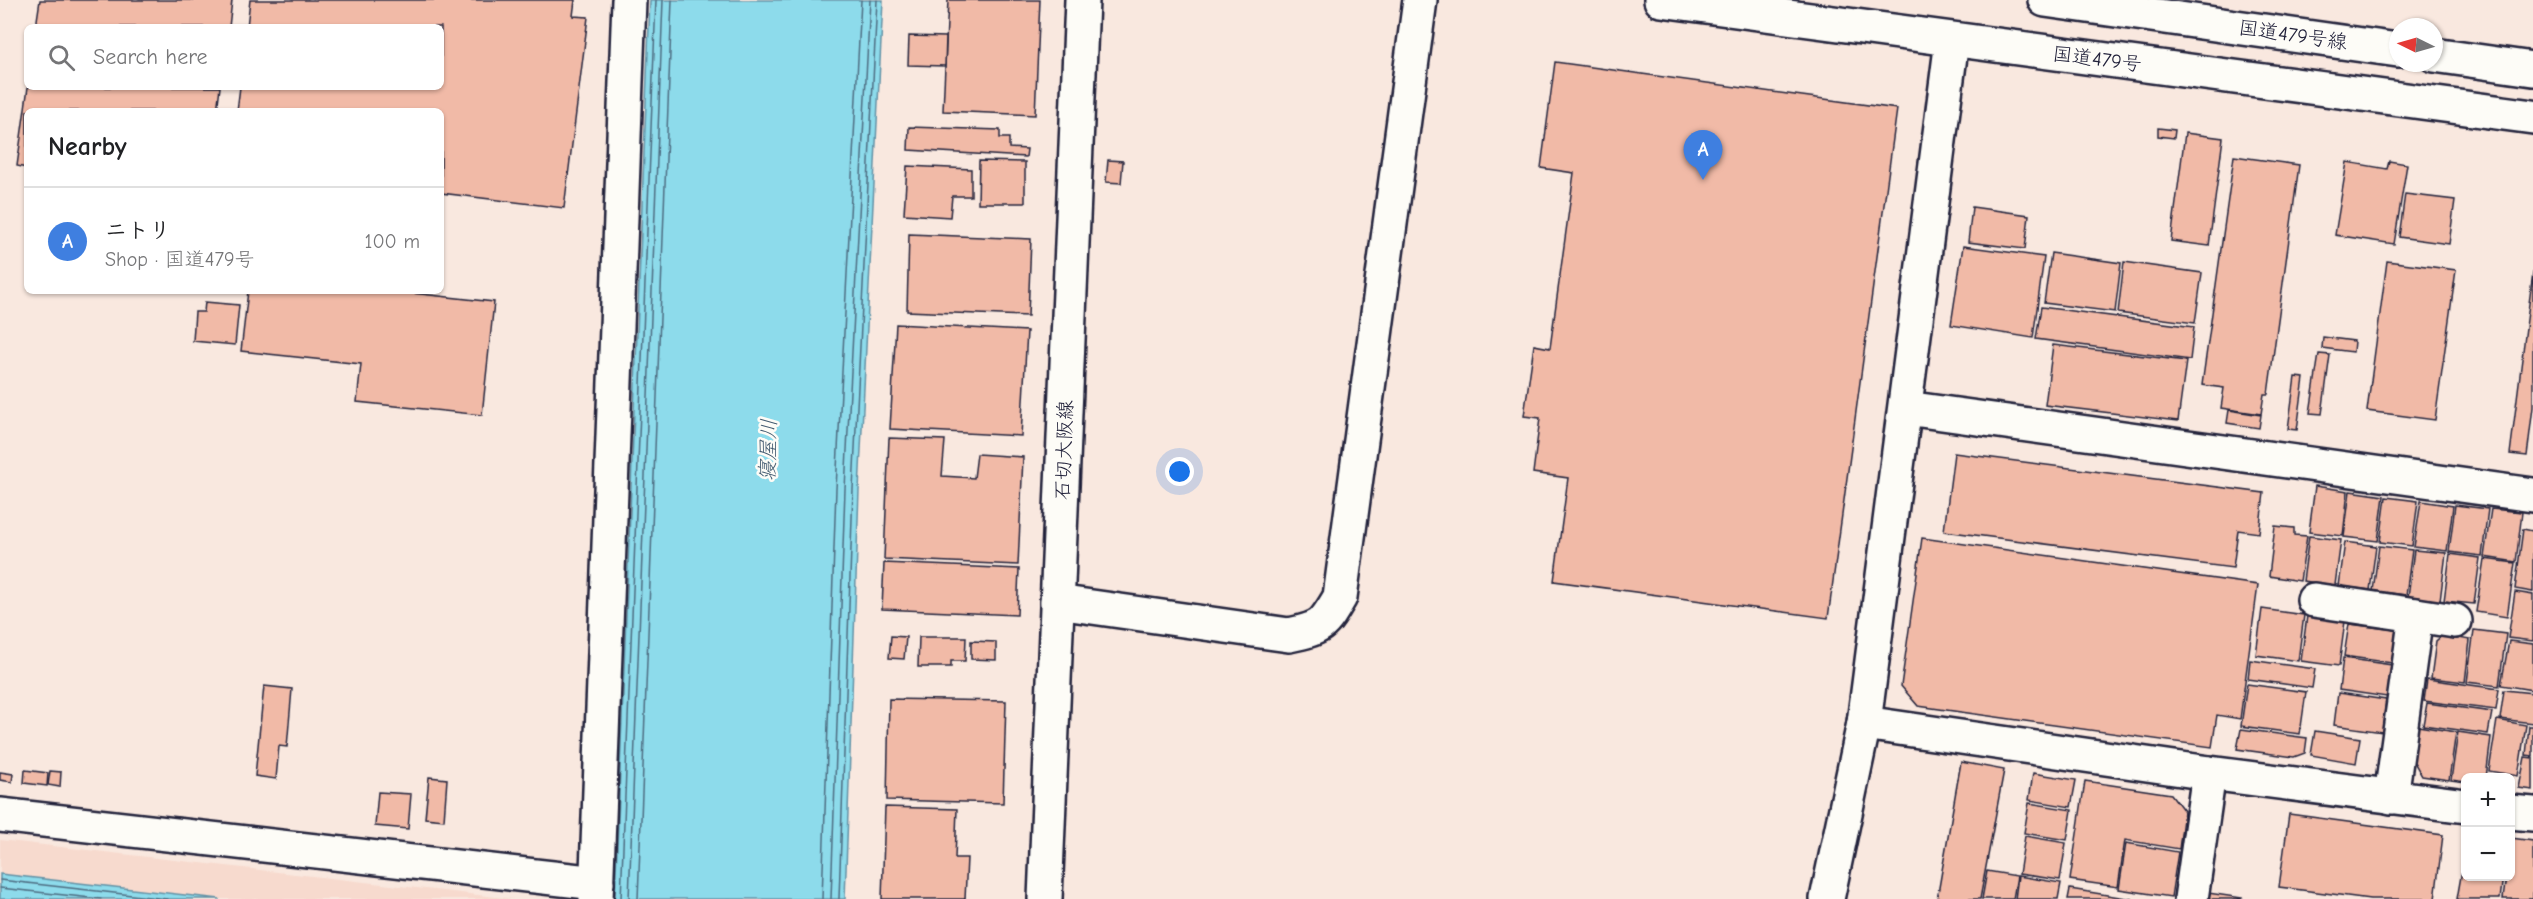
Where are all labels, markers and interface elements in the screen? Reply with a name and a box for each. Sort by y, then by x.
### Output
street label: 国道479号線 [2237,16,2349,54]
north arrow [2389,18,2443,72]
search box [24,24,444,90]
icon: search [45,41,78,74]
street label: 国道479号 [2051,42,2143,76]
text: Search here [93,44,208,70]
pin: A [1684,130,1722,180]
text: Nearby [48,132,127,162]
text: ニトリ [105,217,171,243]
text: A [62,230,73,253]
text: 100 m [365,230,420,253]
text: Shop · 国道479号 [105,248,255,271]
street label: 石切大阪線 [1051,400,1077,500]
water label: 寝屋川 [755,418,781,482]
your location [1165,457,1194,486]
map controls [2461,773,2515,881]
button: + [2461,773,2515,827]
button: − [2461,827,2515,881]

